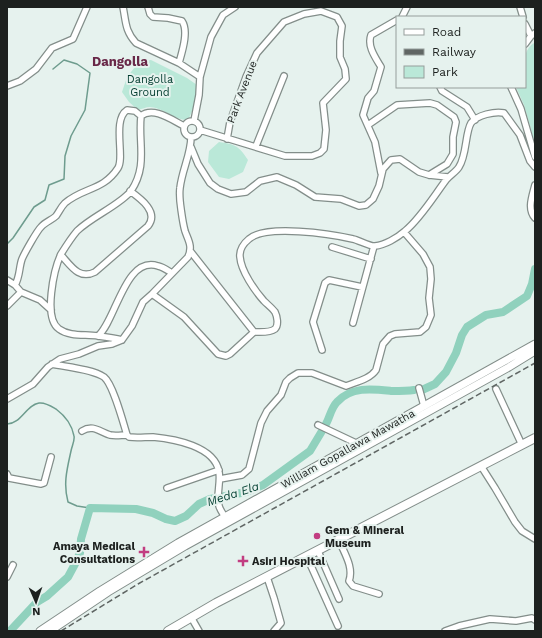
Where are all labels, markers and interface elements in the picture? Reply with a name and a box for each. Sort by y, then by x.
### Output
legend [396,16,526,88]
text: Road [432,25,461,39]
text: Railway [432,45,477,59]
district label: Dangolla [92,54,148,69]
street label: Park Avenue [224,59,260,125]
text: Park [432,65,458,79]
park label: Dangolla Ground [127,73,173,99]
street label: William Gopallawa Mawatha [279,407,417,491]
water label: Meda Ela [205,479,261,509]
place label: Gem & Mineral Museum [325,524,405,550]
marker: Gem & Mineral Museum [312,531,322,541]
place label: Amaya Medical Consultations [53,540,135,566]
marker: Amaya Medical Consultations [138,546,150,558]
marker: Asiri Hospital [237,555,249,567]
place label: Asiri Hospital [252,555,326,568]
north arrow [16,582,56,622]
text: N [32,605,41,618]

